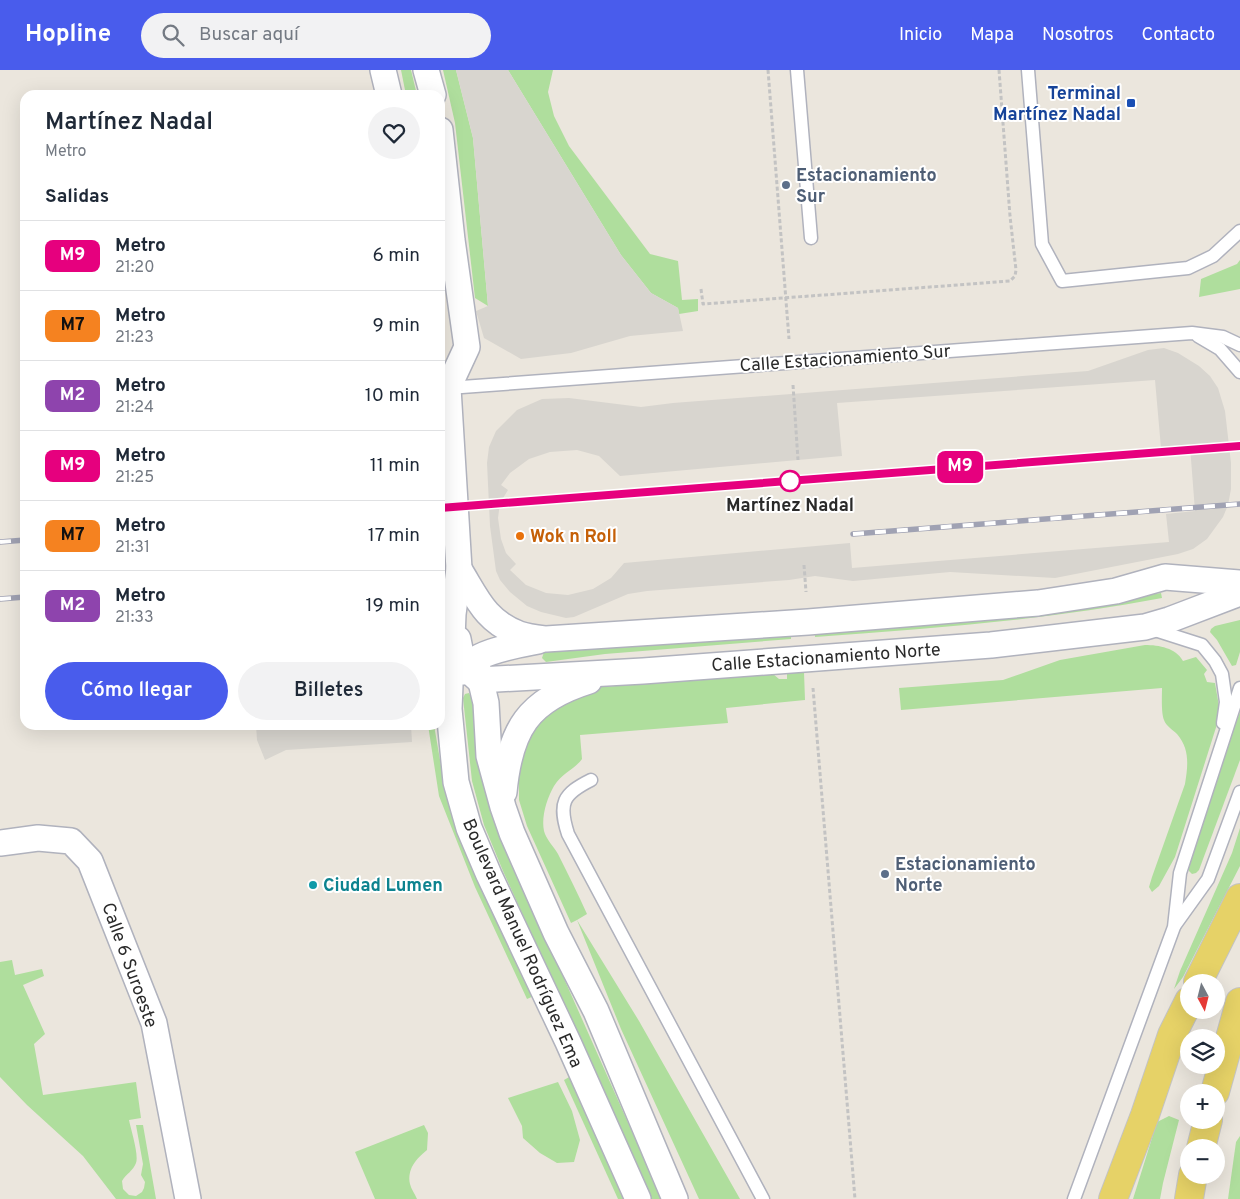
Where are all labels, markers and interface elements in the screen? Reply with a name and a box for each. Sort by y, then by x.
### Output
search box [141,13,491,58]
text: Hopline [25,20,111,50]
icon: search [159,21,187,49]
text: Buscar aquí [199,23,299,47]
text: Inicio [899,24,942,47]
text: Mapa [970,24,1014,47]
text: Nosotros [1042,24,1114,47]
text: Contacto [1142,24,1215,47]
place label: Terminal Martínez Nadal [993,83,1121,127]
marker: Terminal Martínez Nadal [1125,97,1137,109]
button: heart [368,107,420,159]
text: Martínez Nadal [45,108,213,138]
text: Metro [45,142,87,162]
place label: Estacionamiento Sur [796,165,937,209]
marker: Estacionamiento Sur [780,179,792,191]
text: Salidas [45,185,109,209]
text: Metro [115,234,166,258]
text: M9 [60,244,85,267]
text: 6 min [373,244,420,268]
text: 21:20 [115,258,154,278]
text: Metro [115,304,166,328]
text: M7 [60,314,85,337]
text: 9 min [373,314,420,338]
text: 21:23 [115,328,154,348]
street label: Calle Estacionamiento Sur [739,341,951,378]
text: Metro [115,374,166,398]
text: M2 [60,384,85,407]
text: 10 min [365,384,420,408]
text: 21:24 [115,398,154,418]
text: Metro [115,444,166,468]
line badge: M9 [938,451,982,483]
text: M9 [60,454,85,477]
text: 11 min [370,454,420,478]
text: M9 [947,455,973,478]
text: 21:25 [115,468,154,488]
marker: Martínez Nadal [779,470,801,492]
place label: Martínez Nadal [726,495,854,518]
text: Metro [115,514,166,538]
text: M7 [60,524,85,547]
text: 17 min [368,524,420,548]
place label: Wok n Roll [530,526,617,549]
marker: Wok n Roll [514,530,526,542]
text: 21:31 [115,538,150,558]
text: Metro [115,584,166,608]
text: M2 [60,594,85,617]
text: 19 min [365,594,420,618]
text: 21:33 [115,608,154,628]
street label: Calle Estacionamiento Norte [711,639,942,678]
button: Cómo llegar [45,662,228,720]
button: Billetes [238,662,420,720]
street label: Boulevard Manuel Rodríguez Ema [456,816,587,1072]
place label: Estacionamiento Norte [895,854,1036,898]
marker: Estacionamiento Norte [879,868,891,880]
place label: Ciudad Lumen [323,875,443,898]
marker: Ciudad Lumen [307,879,319,891]
street label: Calle 6 Suroeste [95,900,162,1031]
north arrow [1180,974,1225,1019]
map controls [1180,974,1225,1184]
button: layers [1180,1029,1225,1074]
button: + [1180,1084,1225,1129]
button: − [1180,1139,1225,1184]

